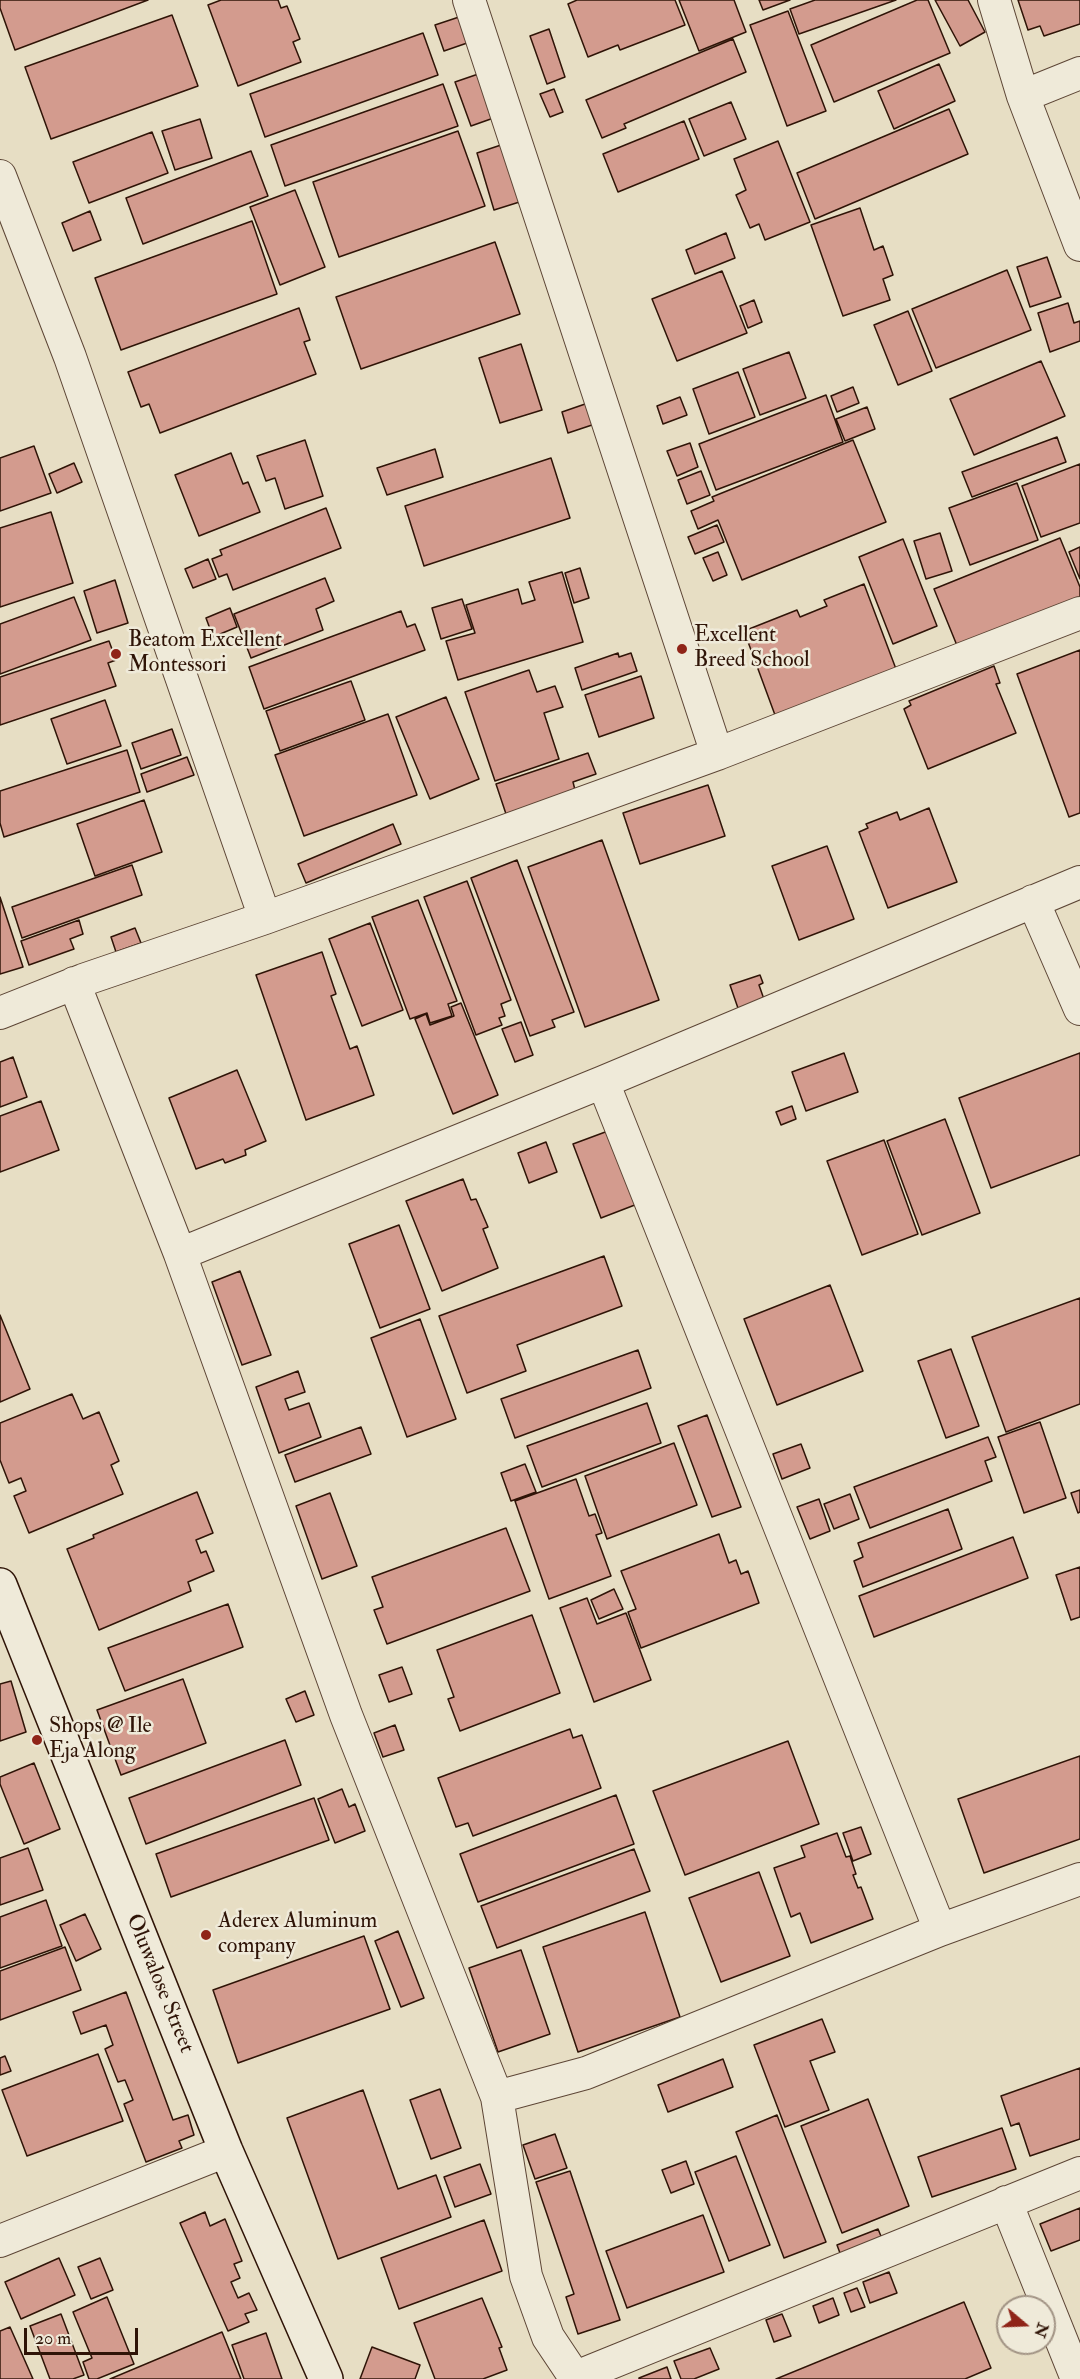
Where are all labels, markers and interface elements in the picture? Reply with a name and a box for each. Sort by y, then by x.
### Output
place label: Excellent Breed School [694,623,810,674]
place label: Beatom Excellent Montessori [128,628,282,680]
marker: Excellent Breed School [675,642,689,656]
marker: Beatom Excellent Montessori [109,647,123,661]
place label: Shops @ Ile Eja Along [49,1714,152,1766]
marker: Shops @ Ile Eja Along [30,1733,44,1747]
place label: Aderex Aluminum company [218,1909,377,1960]
street label: Oluwalose Street [119,1911,199,2057]
marker: Aderex Aluminum company [199,1928,213,1942]
north arrow [996,2295,1056,2355]
scale bar [27,2316,141,2354]
text: N [1029,2320,1053,2340]
text: 20 m [35,2327,71,2350]

